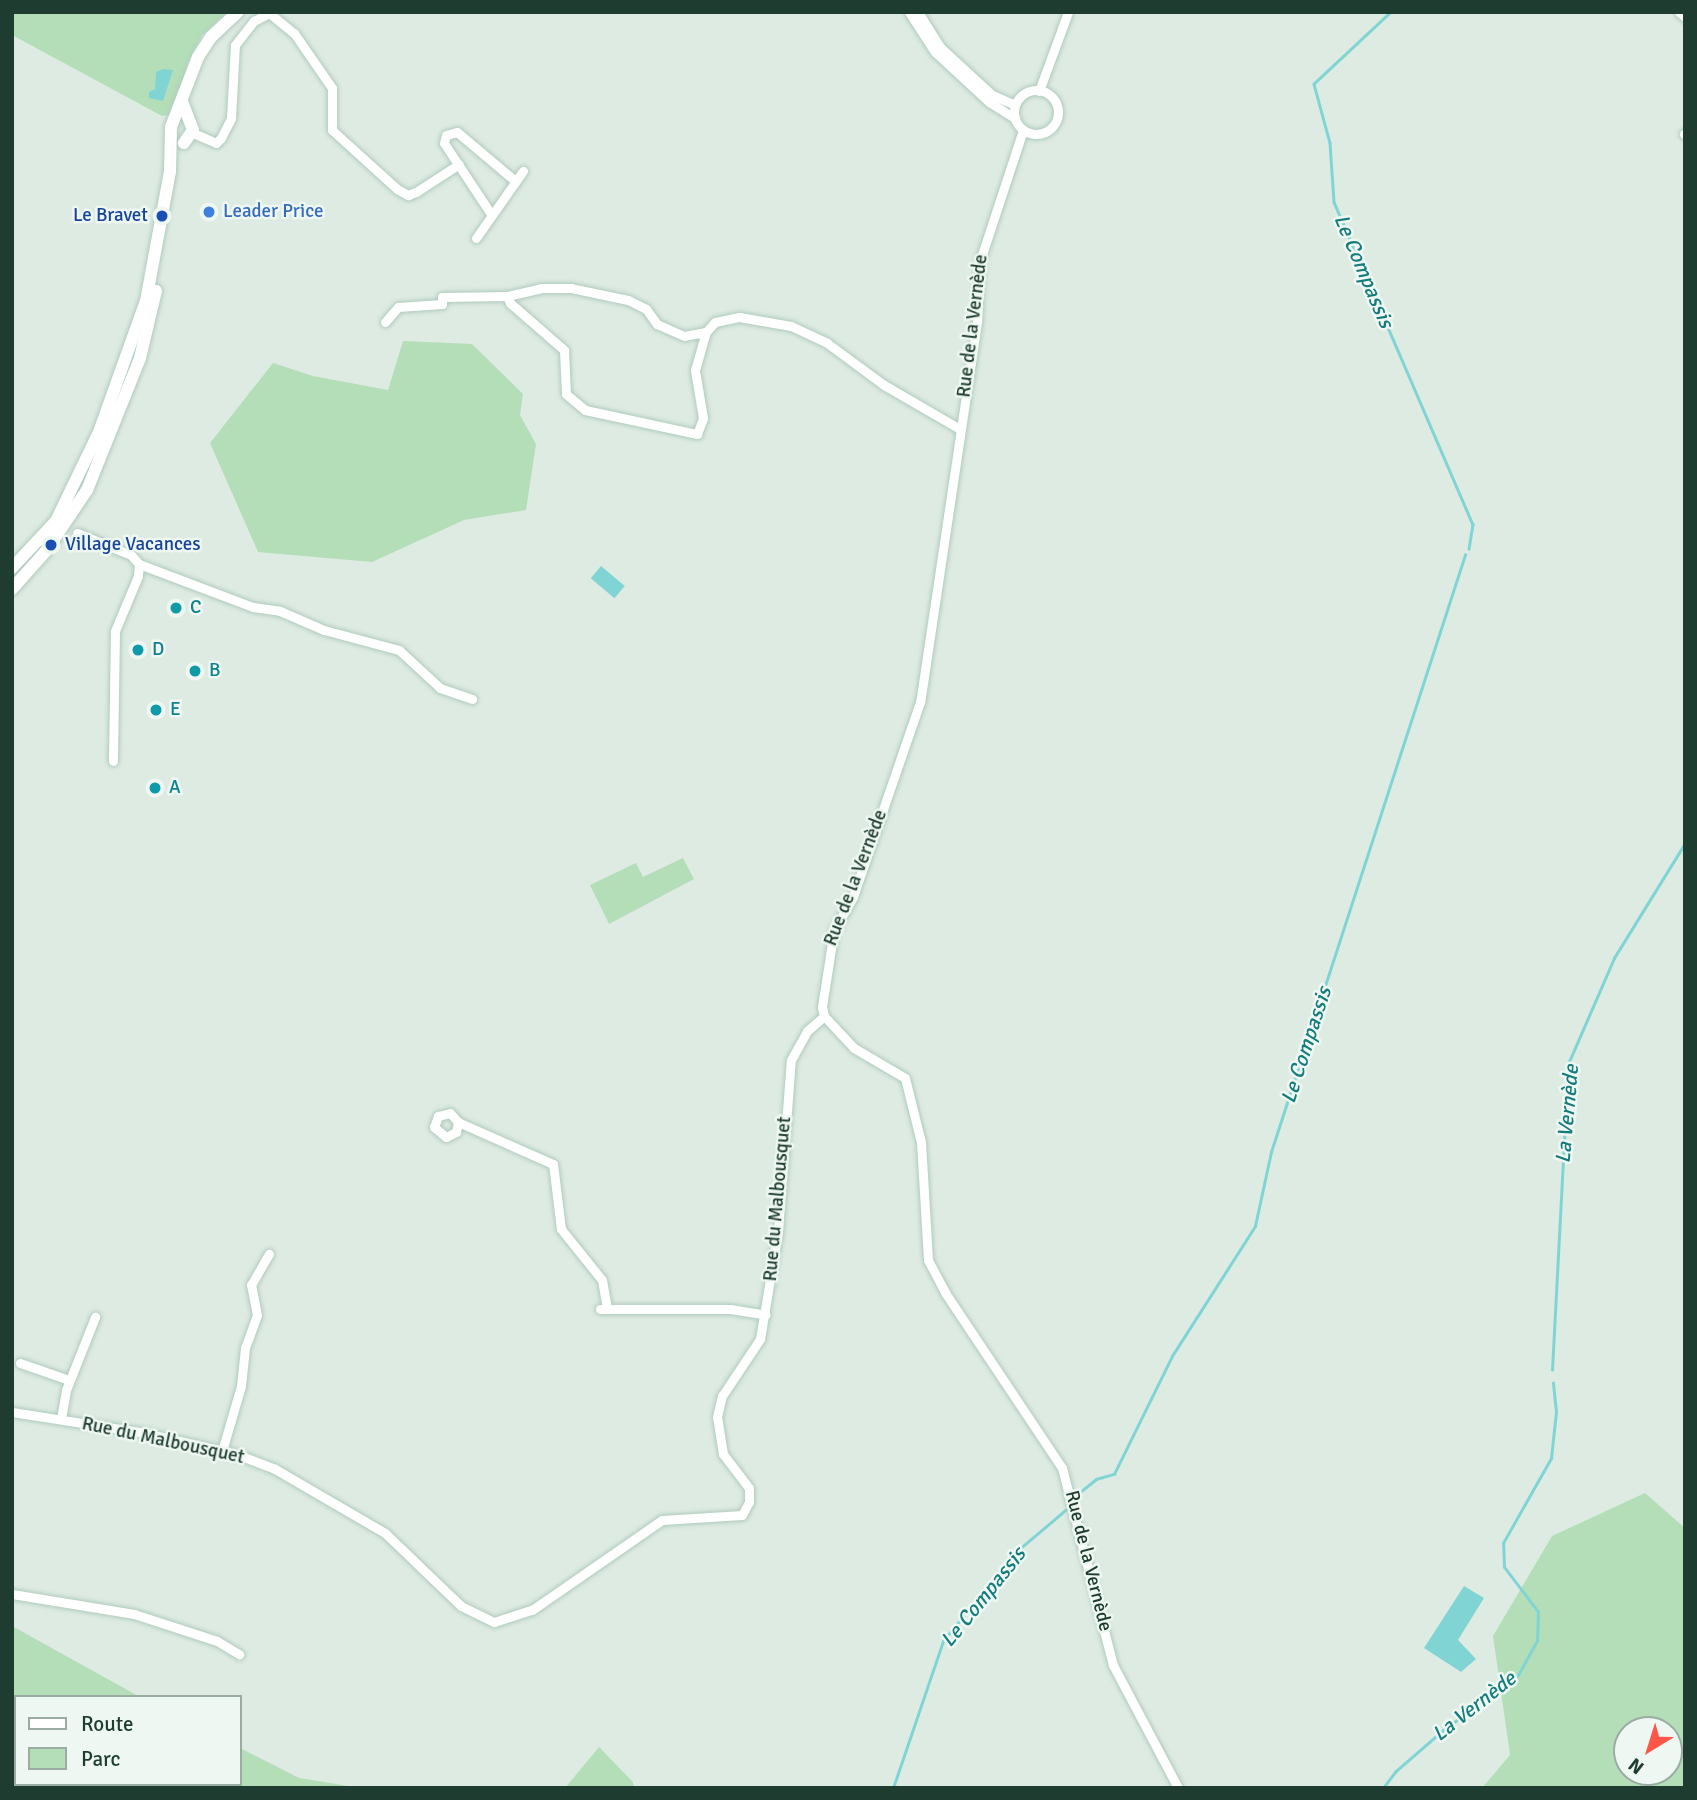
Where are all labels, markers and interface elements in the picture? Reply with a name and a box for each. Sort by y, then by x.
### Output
place label: Leader Price [223,201,324,223]
marker: Leader Price [201,204,217,220]
place label: Le Bravet [73,205,148,227]
marker: Le Bravet [154,208,170,224]
water label: Le Compassis [1329,210,1399,332]
street label: Rue de la Vernède [953,253,993,399]
place label: Village Vacances [65,534,201,556]
marker: Village Vacances [43,537,59,553]
place label: C [190,597,201,619]
marker: C [168,600,184,616]
place label: D [152,639,164,661]
marker: D [130,642,146,658]
place label: B [209,660,220,682]
marker: B [187,663,203,679]
place label: E [170,699,181,721]
marker: E [148,702,164,718]
place label: A [169,777,181,799]
marker: A [147,780,163,796]
street label: Rue de la Vernède [820,807,892,949]
water label: Le Compassis [1275,984,1337,1106]
water label: La Vernède [1550,1064,1584,1164]
street label: Rue du Malbousquet [759,1116,797,1282]
street label: Rue du Malbousquet [80,1413,246,1469]
street label: Rue de la Vernède [1060,1488,1116,1634]
water label: Le Compassis [935,1542,1031,1652]
water label: La Vernède [1427,1666,1521,1746]
legend [14,1695,242,1786]
text: Route [81,1711,133,1737]
north arrow [1613,1716,1683,1786]
text: Parc [81,1746,120,1772]
text: N [1624,1752,1649,1779]

